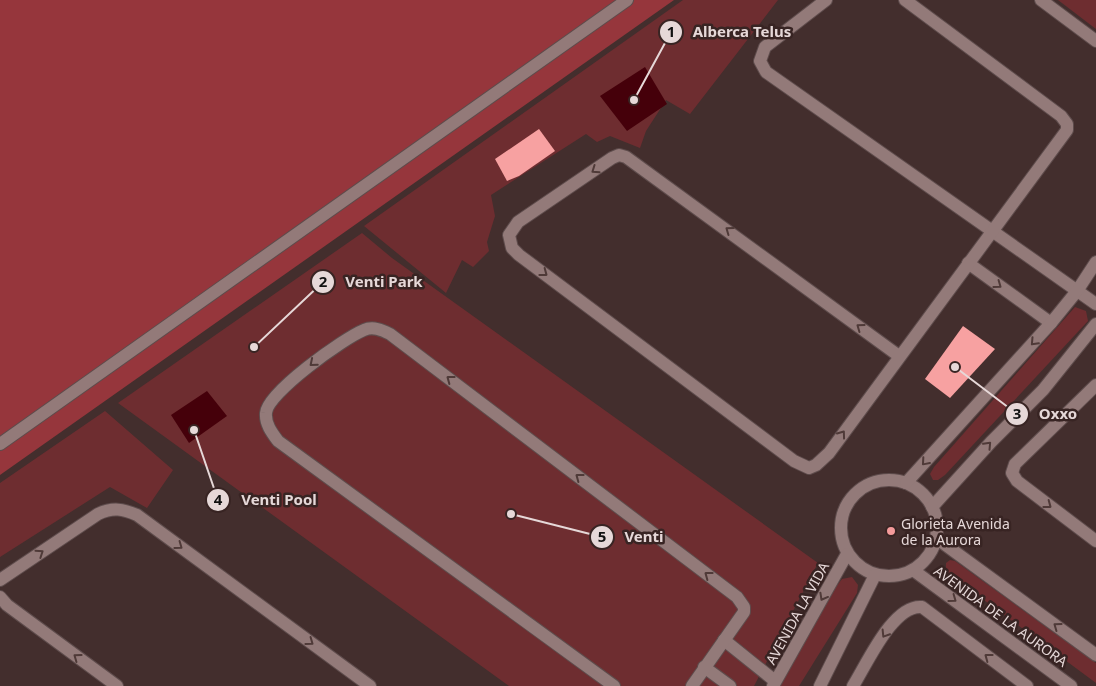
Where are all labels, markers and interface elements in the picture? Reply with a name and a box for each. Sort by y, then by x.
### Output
callout: Alberca Telus [658,17,802,47]
text: 1 [667,21,675,41]
text: Alberca Telus [693,21,791,41]
one-way arrow [591,164,600,173]
one-way arrow [725,227,735,236]
callout: Venti Park [311,267,433,297]
one-way arrow [538,268,547,276]
text: 2 [319,271,328,291]
text: Venti Park [345,271,423,291]
one-way arrow [992,279,1002,288]
one-way arrow [857,324,866,332]
one-way arrow [1031,336,1040,345]
one-way arrow [310,357,319,366]
one-way arrow [447,376,456,384]
callout: Oxxo [1004,399,1087,429]
text: 3 [1013,403,1021,423]
text: Oxxo [1039,403,1077,423]
one-way arrow [837,431,845,440]
one-way arrow [982,441,991,450]
one-way arrow [921,456,930,465]
one-way arrow [575,474,585,483]
callout: Venti Pool [206,485,327,515]
text: 4 [214,489,223,509]
text: Venti Pool [241,489,317,509]
one-way arrow [1042,499,1051,507]
place label: Glorieta Avenida de la Aurora [901,514,1010,549]
callout: Venti [589,522,674,552]
marker: Glorieta Avenida de la Aurora [885,525,897,537]
text: 5 [598,526,606,546]
text: Venti [624,526,664,546]
one-way arrow [173,540,183,549]
one-way arrow [35,550,44,559]
street label: AVENIDA LA VIDA [761,558,833,668]
street label: AVENIDA DE LA AURORA [930,561,1072,671]
one-way arrow [704,572,714,581]
one-way arrow [819,591,829,600]
one-way arrow [947,593,957,602]
one-way arrow [1053,623,1063,632]
one-way arrow [882,628,892,637]
one-way arrow [304,636,314,645]
one-way arrow [73,654,83,663]
one-way arrow [985,654,994,662]

